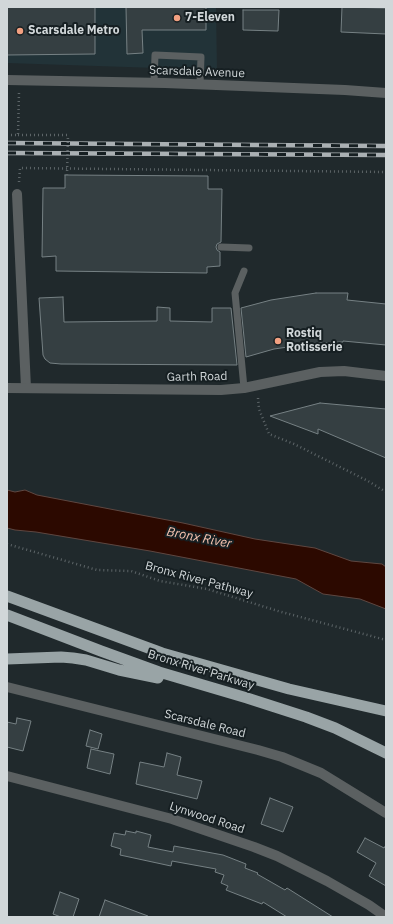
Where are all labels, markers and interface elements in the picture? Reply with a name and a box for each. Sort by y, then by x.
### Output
place label: 7-Eleven [185,11,235,25]
marker: 7-Eleven [172,13,182,23]
place label: Scarsdale Metro [28,24,119,38]
marker: Scarsdale Metro [15,26,25,36]
street label: Scarsdale Avenue [149,63,245,81]
place label: Rostiq Rotisserie [286,327,342,355]
marker: Rostiq Rotisserie [273,336,283,346]
street label: Garth Road [167,369,227,385]
water label: Bronx River [165,524,233,552]
street label: Bronx River Pathway [144,559,254,601]
street label: Bronx River Parkway [146,647,256,693]
street label: Scarsdale Road [163,707,247,741]
street label: Lynwood Road [168,799,246,837]

